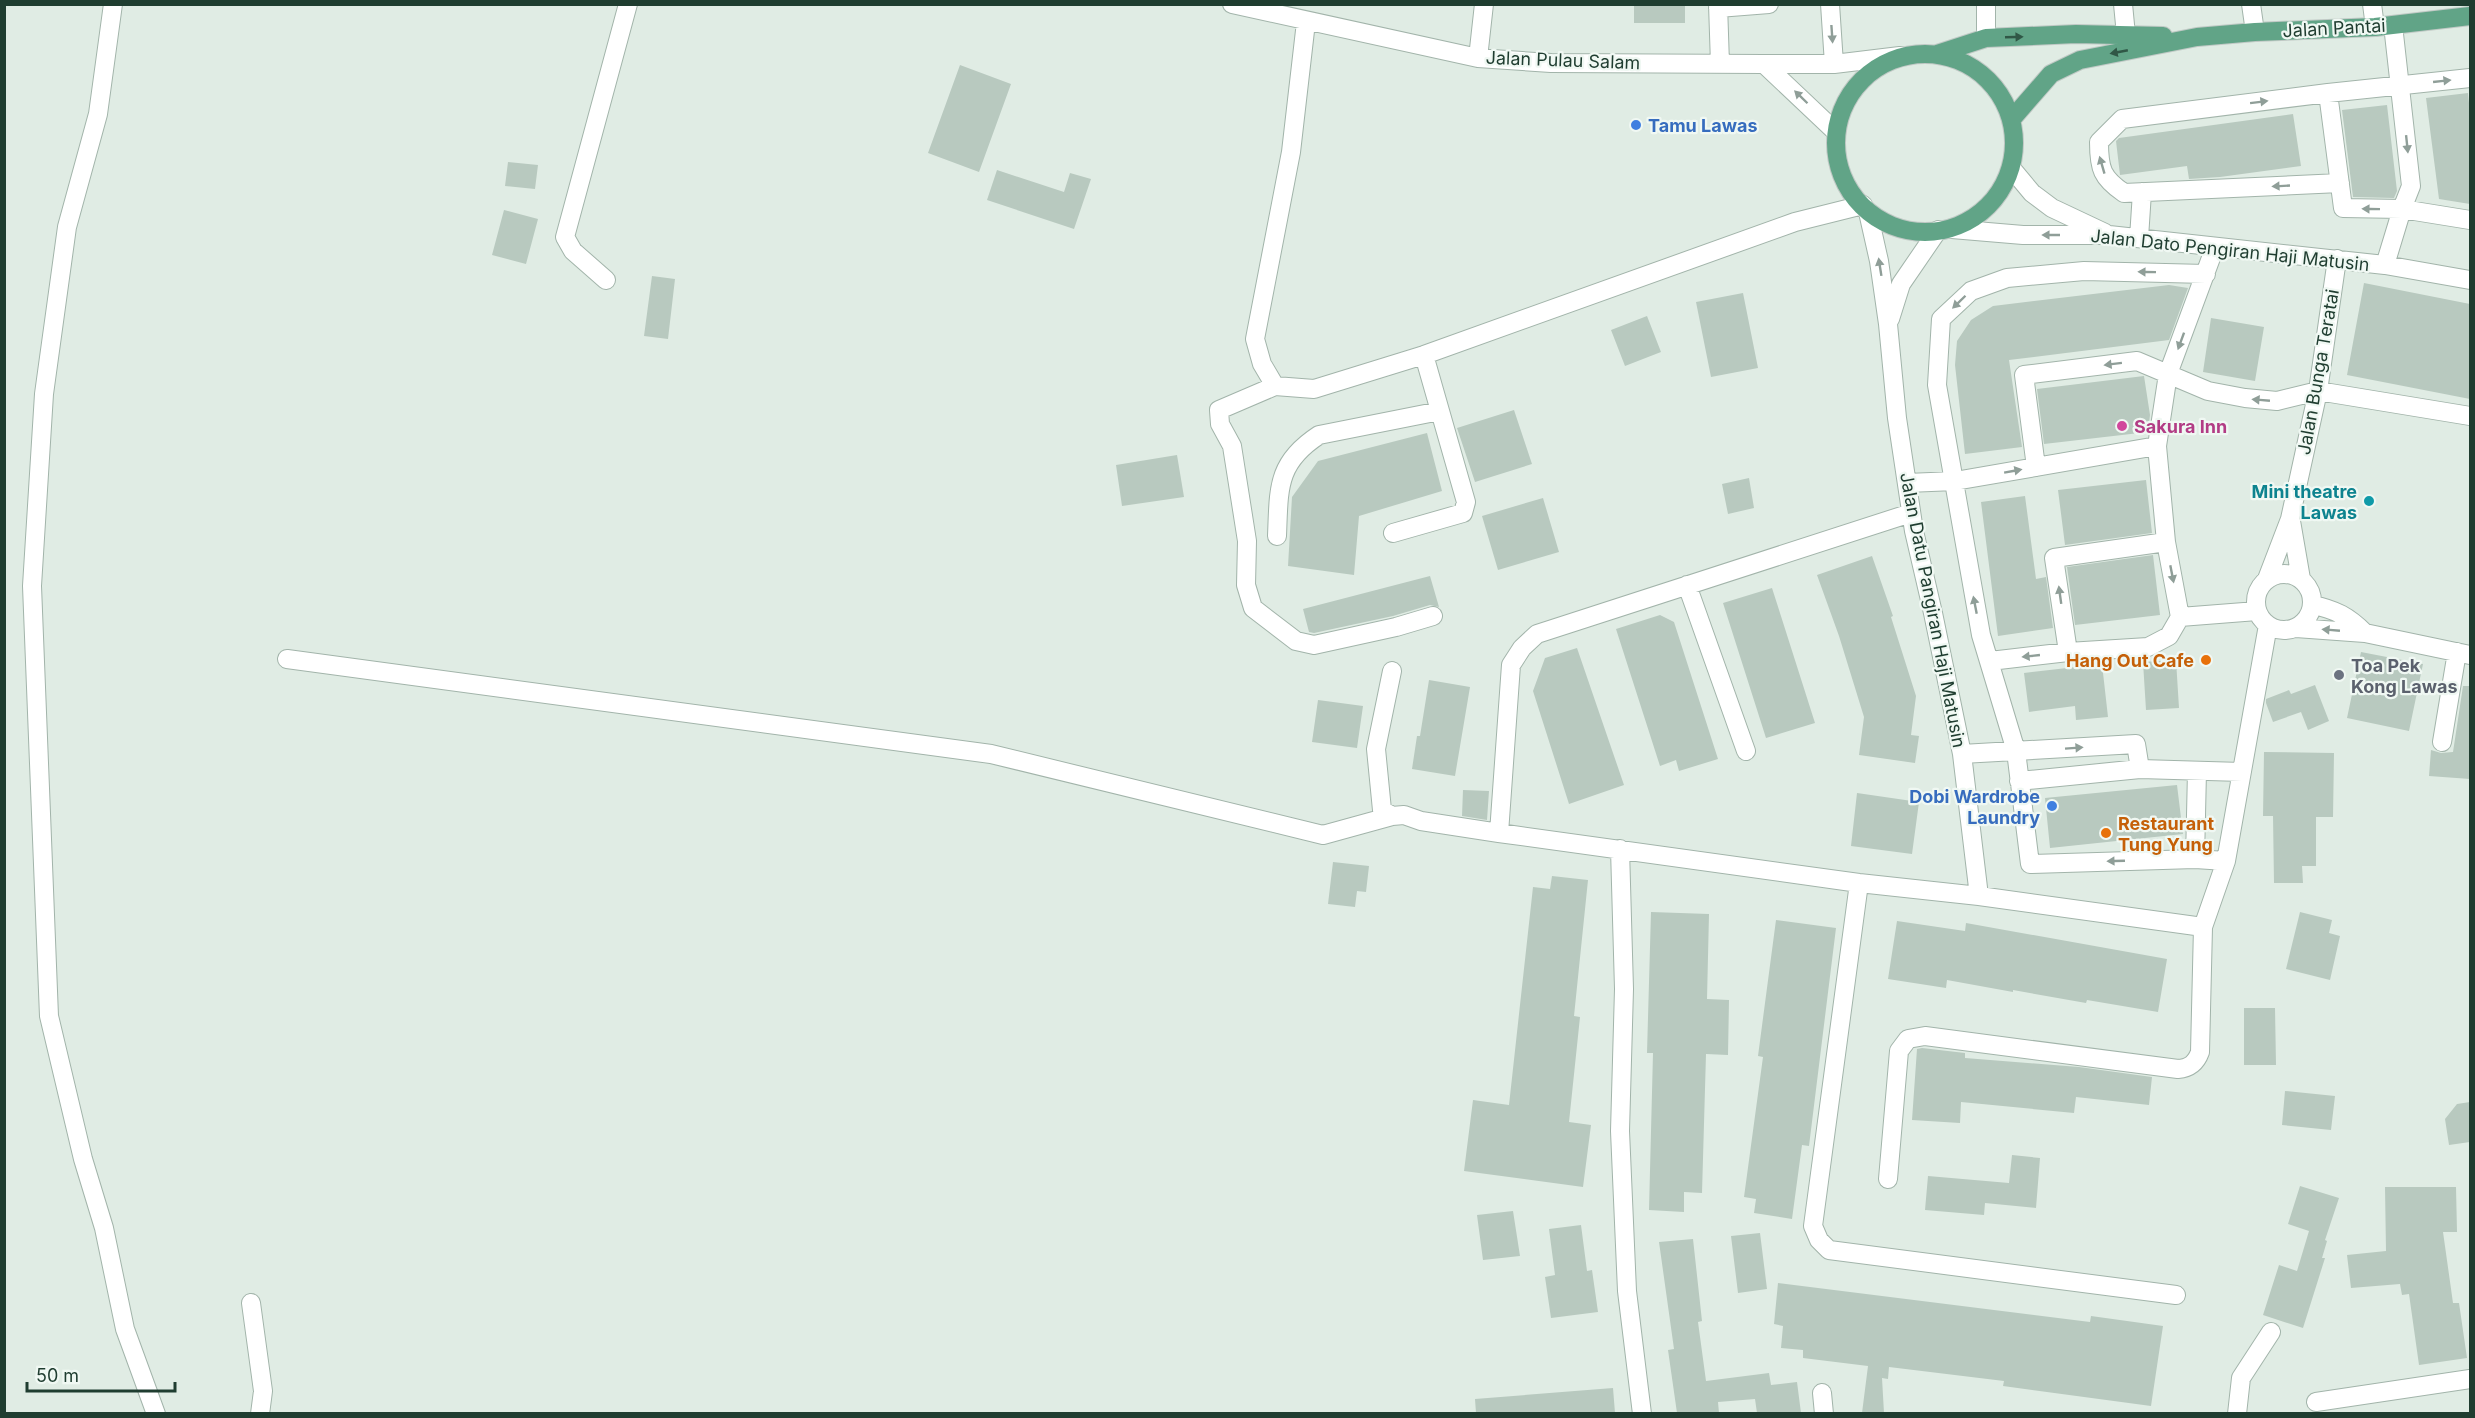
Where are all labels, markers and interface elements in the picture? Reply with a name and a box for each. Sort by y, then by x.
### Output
street label: Jalan Pantai [2282,15,2386,41]
one-way arrow [1827,25,1837,44]
one-way arrow [2004,32,2023,42]
street label: Jalan Pulau Salam [1485,47,1641,73]
one-way arrow [2110,48,2129,57]
one-way arrow [2433,76,2452,86]
one-way arrow [1793,90,1808,104]
one-way arrow [2250,97,2269,107]
place label: Tamu Lawas [1648,115,1757,136]
marker: Tamu Lawas [1629,118,1643,132]
one-way arrow [2402,134,2412,153]
one-way arrow [2097,156,2106,174]
one-way arrow [2272,181,2291,190]
one-way arrow [2361,204,2380,213]
street label: Jalan Dato Pengiran Haji Matusin [2089,225,2371,275]
one-way arrow [2041,230,2060,240]
one-way arrow [1875,258,1884,277]
one-way arrow [2138,268,2157,277]
street label: Jalan Bunga Teratai [2293,288,2343,456]
one-way arrow [1953,295,1967,309]
one-way arrow [2175,332,2185,350]
one-way arrow [2103,360,2122,369]
one-way arrow [2252,395,2271,405]
place label: Sakura Inn [2134,416,2227,437]
marker: Sakura Inn [2115,419,2129,433]
one-way arrow [2003,466,2022,475]
street label: Jalan Datu Pangiran Haji Matusin [1896,471,1970,749]
place label: Mini theatre Lawas [2252,481,2357,523]
marker: Mini theatre Lawas [2362,494,2376,508]
one-way arrow [2168,565,2177,584]
one-way arrow [2055,585,2064,604]
one-way arrow [1970,595,1979,614]
one-way arrow [2321,625,2340,635]
place label: Hang Out Cafe [2066,650,2194,671]
one-way arrow [2021,652,2040,661]
marker: Hang Out Cafe [2199,653,2213,667]
place label: Toa Pek Kong Lawas [2351,655,2458,697]
marker: Toa Pek Kong Lawas [2332,668,2346,682]
one-way arrow [2065,743,2084,752]
place label: Dobi Wardrobe Laundry [1909,786,2040,828]
marker: Dobi Wardrobe Laundry [2045,799,2059,813]
place label: Restaurant Tung Yung [2118,813,2214,855]
marker: Restaurant Tung Yung [2099,826,2113,840]
one-way arrow [2106,856,2125,866]
scale bar [27,1355,176,1393]
text: 50 m [36,1365,79,1386]

